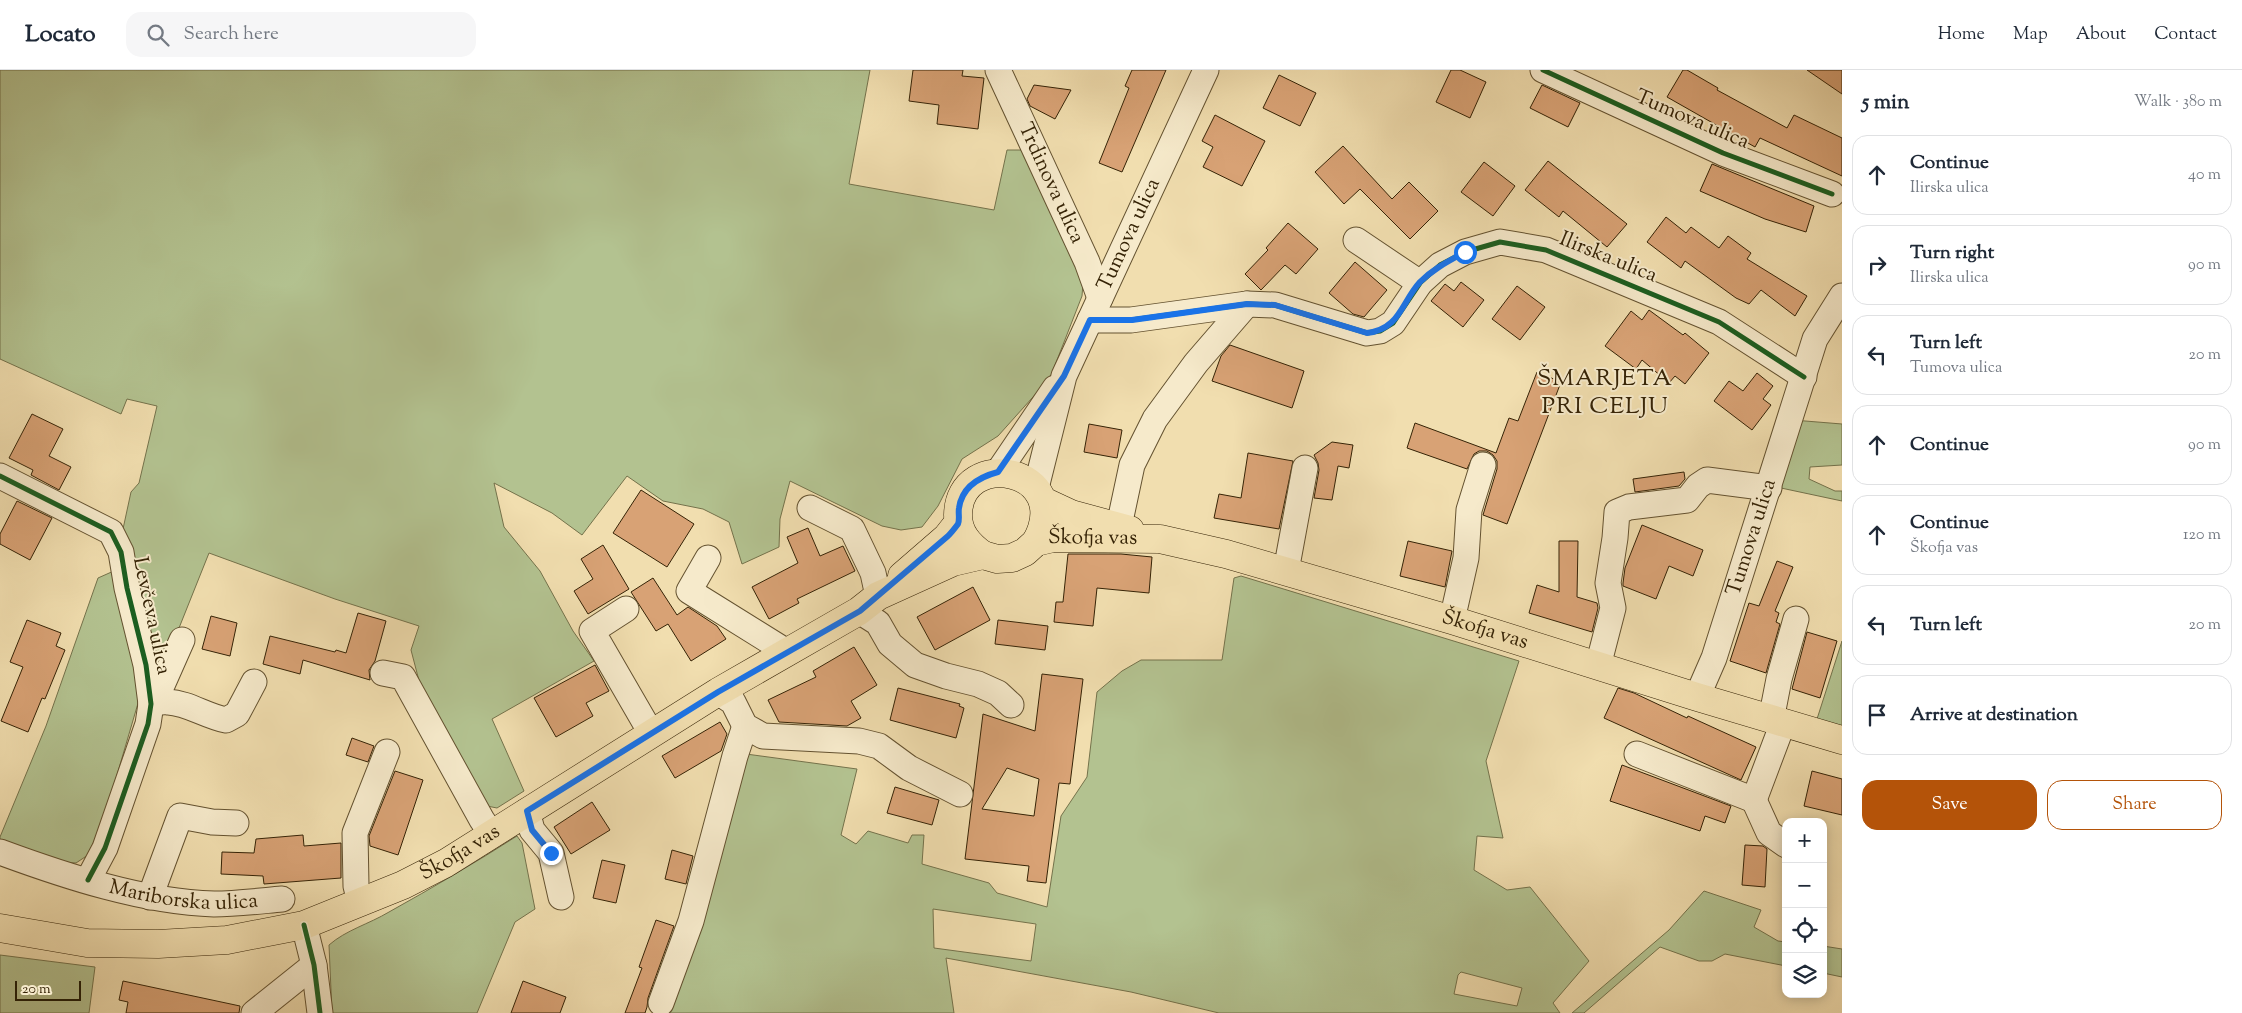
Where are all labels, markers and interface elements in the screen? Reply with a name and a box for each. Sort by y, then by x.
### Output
search box [126,12,476,57]
text: Locato [25,18,96,52]
icon: search [144,21,172,49]
text: Search here [184,21,279,48]
text: Home [1938,22,1985,48]
text: Map [2013,22,2048,48]
text: About [2076,22,2126,48]
text: Contact [2154,22,2217,48]
street label: Tumova ulica [1630,83,1754,158]
text: 5 min [1862,88,1909,118]
text: Walk · 380 m [2134,91,2222,114]
street label: Trdinova ulica [1010,118,1092,249]
text: Continue [1910,150,1989,177]
icon: ahead [1863,161,1891,189]
text: 40 m [2188,164,2221,187]
street label: Tumova ulica [1090,173,1169,296]
text: Ilirska ulica [1910,177,1989,200]
street label: Ilirska ulica [1554,225,1662,291]
text: Turn right [1910,240,1994,267]
route start [1454,241,1477,264]
icon: right [1863,251,1891,279]
text: 90 m [2188,254,2221,277]
text: Ilirska ulica [1910,267,1989,290]
text: Turn left [1910,330,1982,357]
icon: left [1863,341,1891,369]
text: 20 m [2188,344,2221,367]
text: Tumova ulica [1910,357,2002,380]
district label: ŠMARJETA PRI CELJU [1537,362,1673,424]
icon: ahead [1863,431,1891,459]
text: Continue [1910,432,1989,459]
text: 90 m [2188,434,2221,457]
street label: Tumova ulica [1720,475,1785,600]
text: Continue [1910,510,1989,537]
icon: ahead [1863,521,1891,549]
street label: Škofja vas [1048,523,1137,554]
text: 120 m [2183,524,2221,547]
text: Škofja vas [1910,537,1978,560]
street label: Levčeva ulica [124,554,178,678]
street label: Škofja vas [1438,603,1532,658]
icon: left [1863,611,1891,639]
text: Turn left [1910,612,1982,639]
text: 20 m [2188,614,2221,637]
icon: arrive [1863,701,1891,729]
text: Arrive at destination [1910,702,2078,729]
button: Save [1862,780,2037,830]
button: Share [2047,780,2222,830]
street label: Škofja vas [415,817,506,889]
map controls [1782,818,1827,998]
button: + [1782,818,1827,863]
route end [540,842,563,865]
button: − [1782,863,1827,908]
street label: Mariborska ulica [106,873,260,919]
button: locate [1782,908,1827,953]
button: layers [1782,953,1827,998]
scale bar [15,978,81,1001]
text: 20 m [22,980,51,1000]

